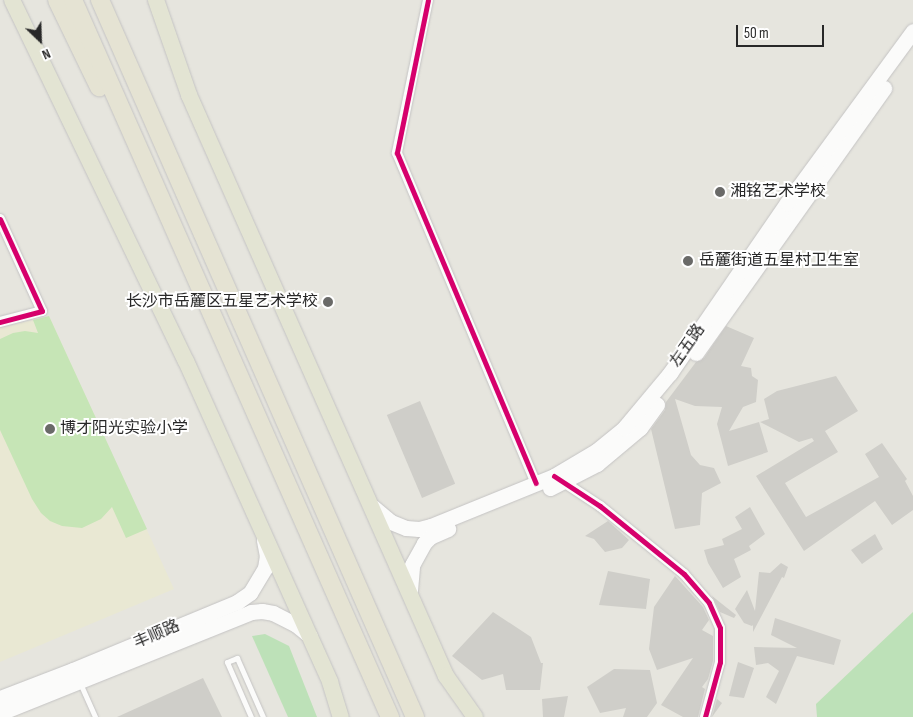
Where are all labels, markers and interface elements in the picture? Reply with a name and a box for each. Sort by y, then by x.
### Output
north arrow [15,15,65,65]
scale bar [738,15,826,47]
text: 50 m [744,24,769,43]
text: N [39,45,53,63]
place label: 湘铭艺术学校 [730,182,826,202]
marker: 湘铭艺术学校 [714,186,726,198]
place label: 岳麓街道五星村卫生室 [699,251,859,271]
marker: 岳麓街道五星村卫生室 [681,254,695,268]
place label: 长沙市岳麓区五星艺术学校 [126,292,318,312]
marker: 长沙市岳麓区五星艺术学校 [322,296,334,308]
street label: 左五路 [666,321,710,371]
place label: 博才阳光实验小学 [60,419,188,439]
marker: 博才阳光实验小学 [44,423,56,435]
street label: 丰顺路 [131,617,183,653]

